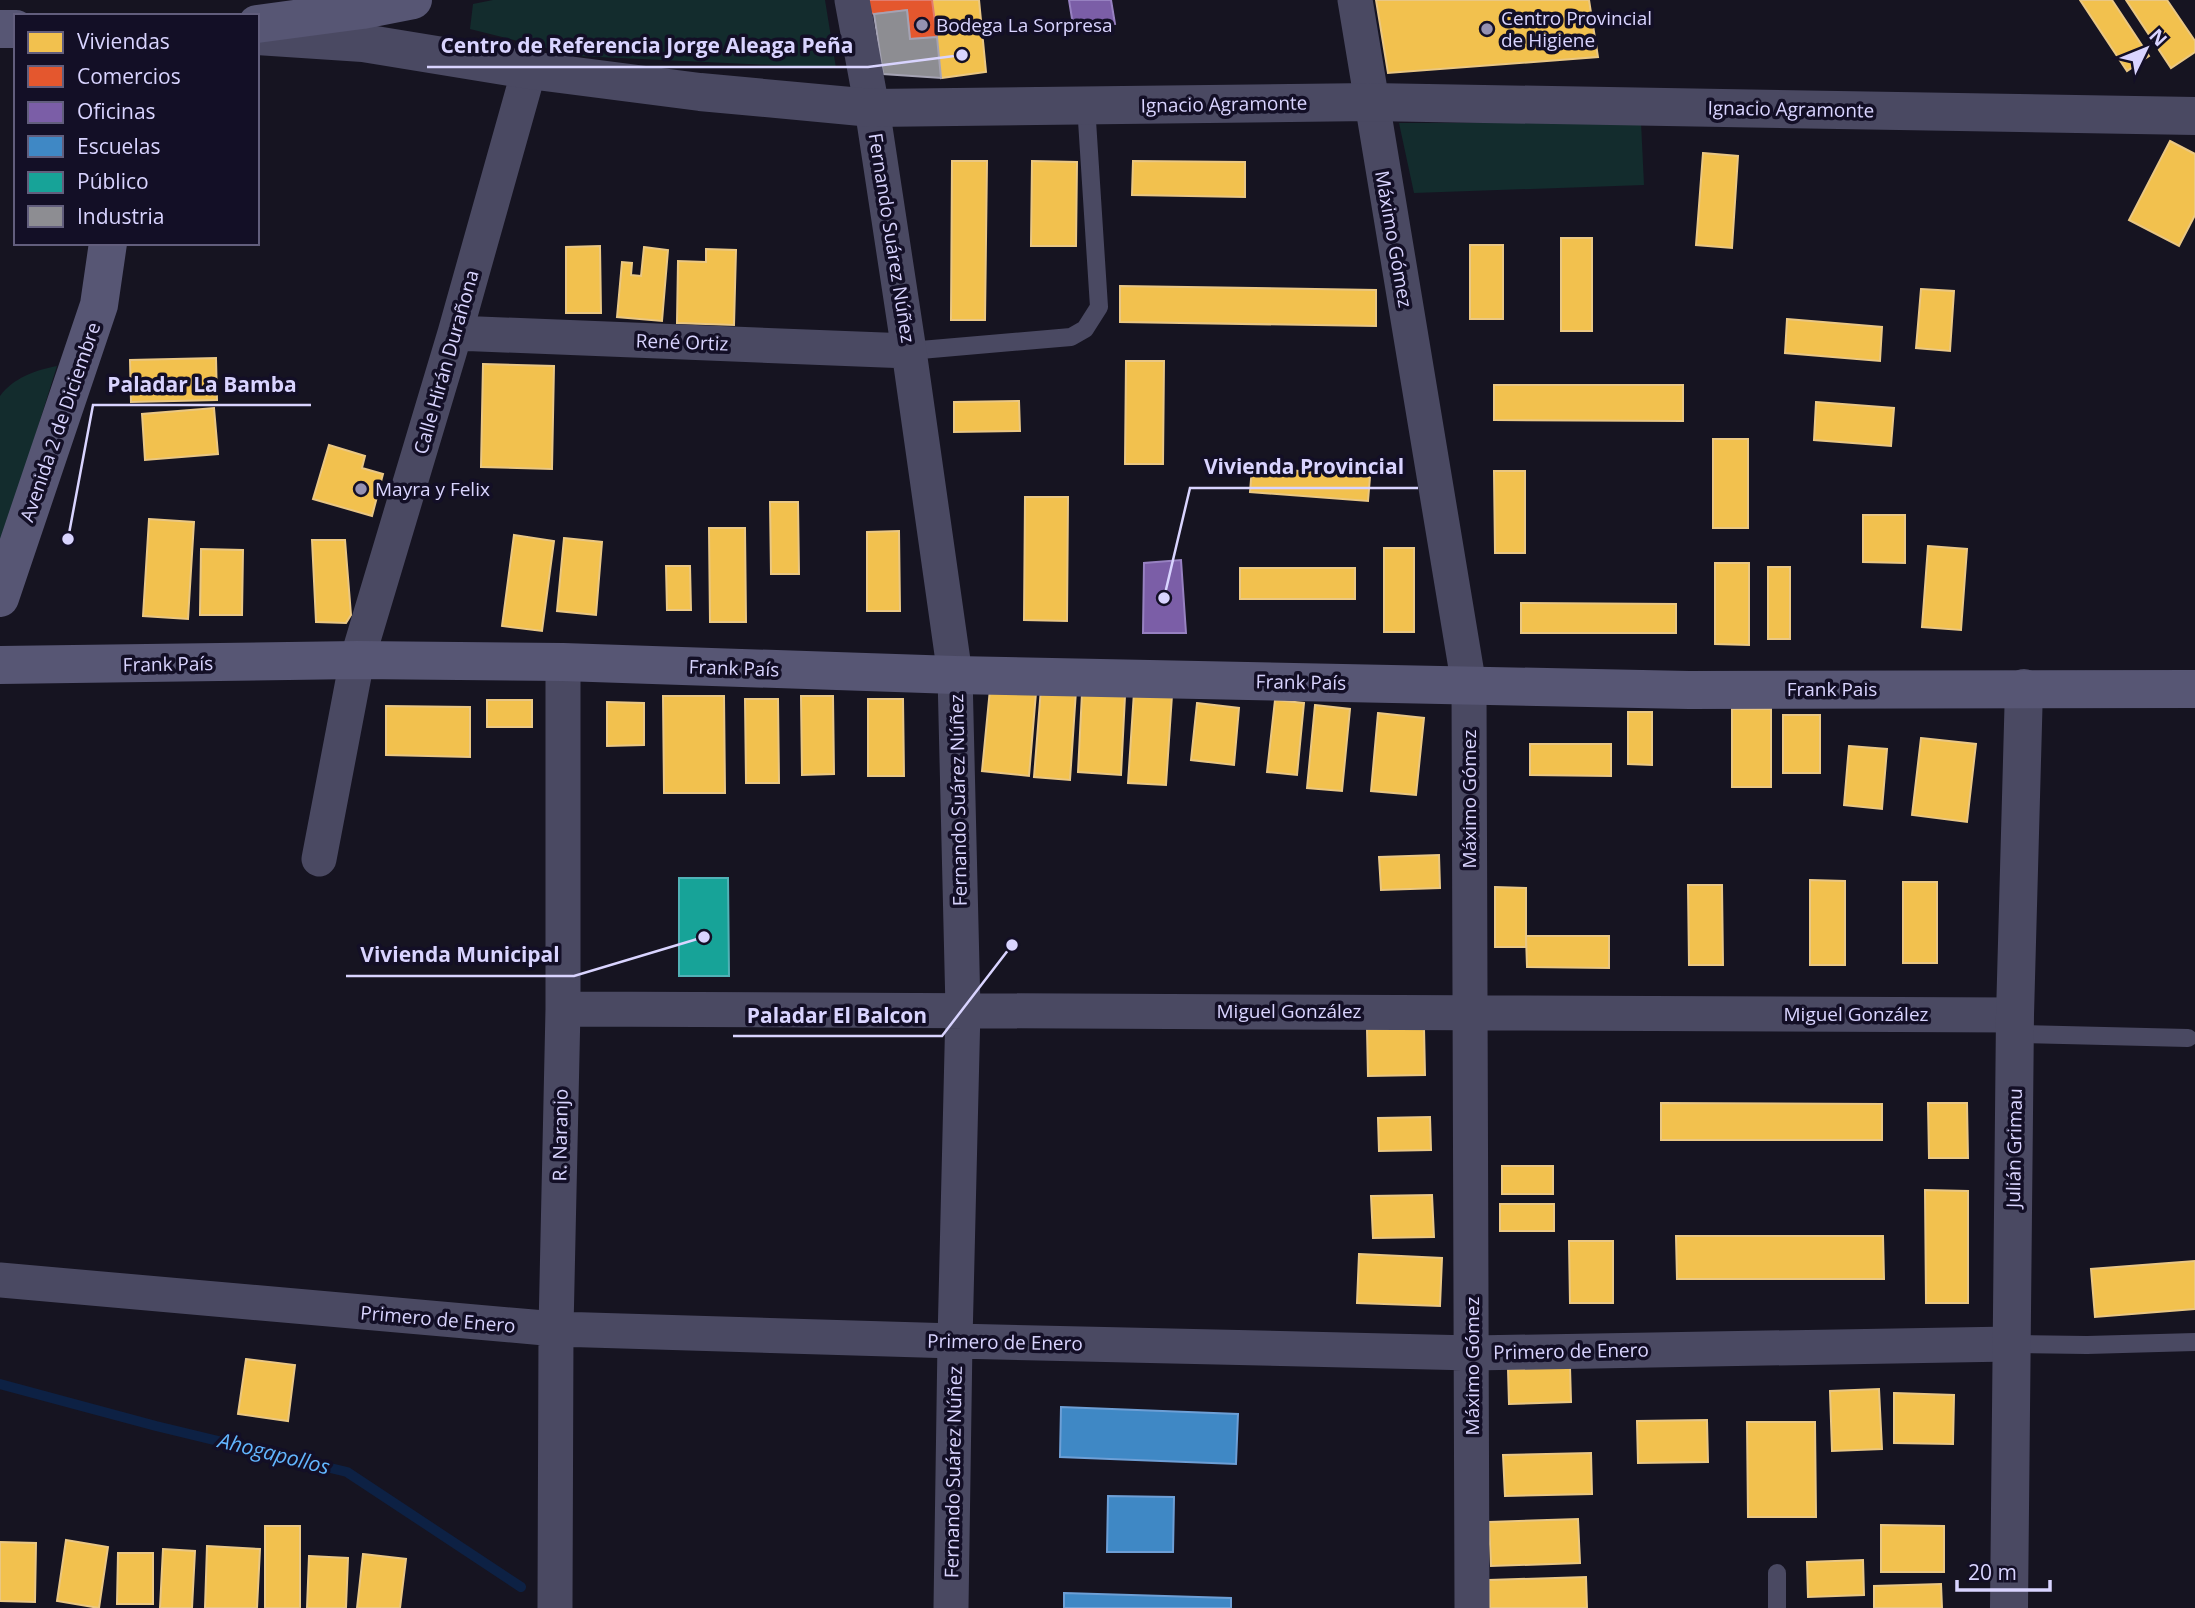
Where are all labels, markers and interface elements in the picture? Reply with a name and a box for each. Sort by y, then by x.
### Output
place label: Centro Provincial de Higiene [1501,5,1652,53]
place label: Bodega La Sorpresa [936,12,1113,38]
legend [14,14,259,245]
north arrow [2111,14,2181,84]
marker: Bodega La Sorpresa [914,17,930,33]
marker: Centro Provincial de Higiene [1479,21,1495,37]
text: N [2144,23,2173,52]
callout: Centro de Referencia Jorge Aleaga Peña [427,25,868,67]
text: Viviendas [77,27,170,55]
text: Centro de Referencia Jorge Aleaga Peña [440,31,854,59]
text: Comercios [77,62,181,90]
street label: Ignacio Agramonte [1140,90,1308,118]
street label: Ignacio Agramonte [1707,95,1875,123]
text: Oficinas [77,97,156,125]
street label: Fernando Suárez Núñez [863,131,921,345]
text: Escuelas [77,132,160,160]
text: Público [77,167,149,195]
street label: Máximo Gómez [1369,168,1419,310]
text: Industria [77,202,165,230]
street label: Calle Hirán Durañona [407,267,485,457]
street label: Avenida 2 de Diciembre [14,319,106,525]
street label: René Ortiz [635,327,729,357]
callout: Paladar La Bamba [93,363,311,405]
text: Paladar La Bamba [107,370,297,398]
callout: Vivienda Provincial [1190,446,1418,488]
text: Vivienda Provincial [1204,452,1404,480]
place label: Mayra y Felix [375,476,490,502]
marker: Mayra y Felix [353,481,369,497]
street label: Frank País [123,650,213,678]
street label: Frank País [688,653,780,683]
street label: Frank País [1256,668,1346,696]
street label: Frank Pais [1787,676,1877,702]
street label: Fernando Suárez Núñez [943,694,973,906]
street label: Máximo Gómez [1456,730,1482,868]
callout: Vivienda Municipal [346,934,574,976]
text: Vivienda Municipal [360,940,560,968]
callout: Paladar El Balcon [733,994,942,1036]
street label: Miguel González [1217,998,1362,1024]
text: Paladar El Balcon [747,1001,927,1029]
street label: Miguel González [1784,1001,1929,1027]
street label: R. Naranjo [546,1088,574,1182]
street label: Julián Grimau [2000,1088,2028,1210]
street label: Máximo Gómez [1459,1297,1485,1435]
street label: Primero de Enero [359,1299,517,1339]
street label: Primero de Enero [927,1328,1083,1356]
street label: Primero de Enero [1493,1337,1649,1365]
street label: Fernando Suárez Núñez [938,1366,968,1578]
water label: Ahogapollos [214,1425,333,1480]
scale bar [1957,1548,2050,1592]
text: 20 m [1968,1558,2017,1586]

